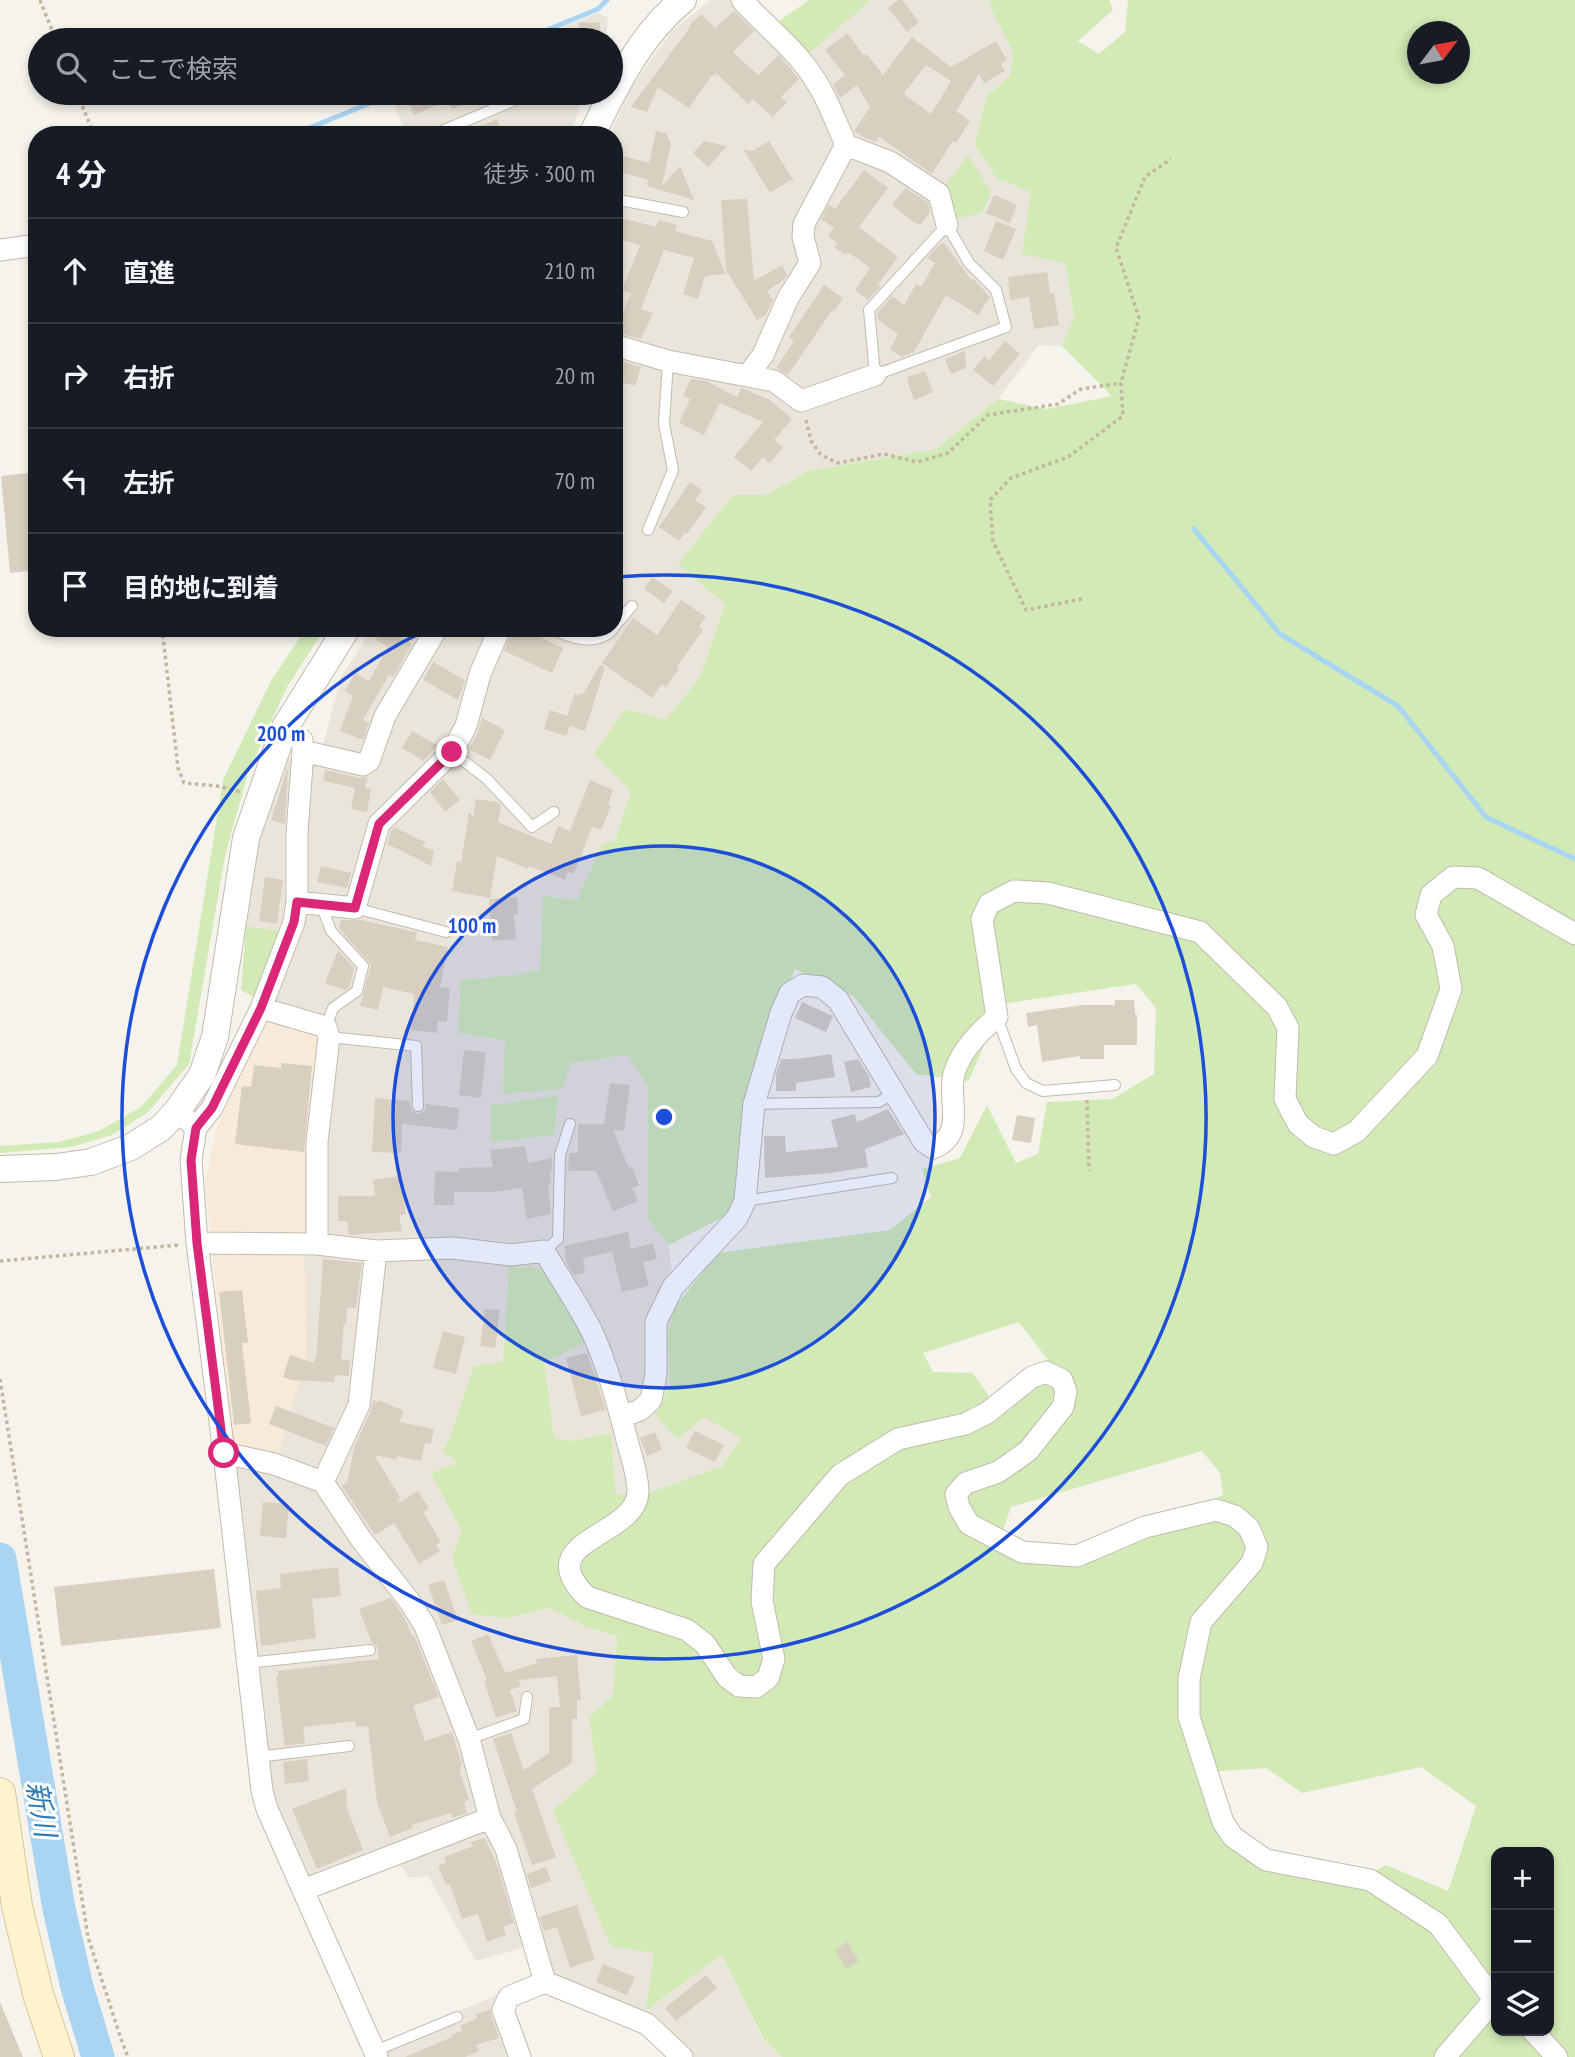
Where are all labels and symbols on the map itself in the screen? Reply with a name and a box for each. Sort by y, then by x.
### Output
north arrow [1407,21,1470,84]
text: 200 m [257,720,305,747]
route end [436,736,467,767]
text: 100 m [448,912,496,939]
centre of rings [652,1105,676,1129]
route start [208,1437,239,1468]
water label: 新川 [19,1778,66,1843]

